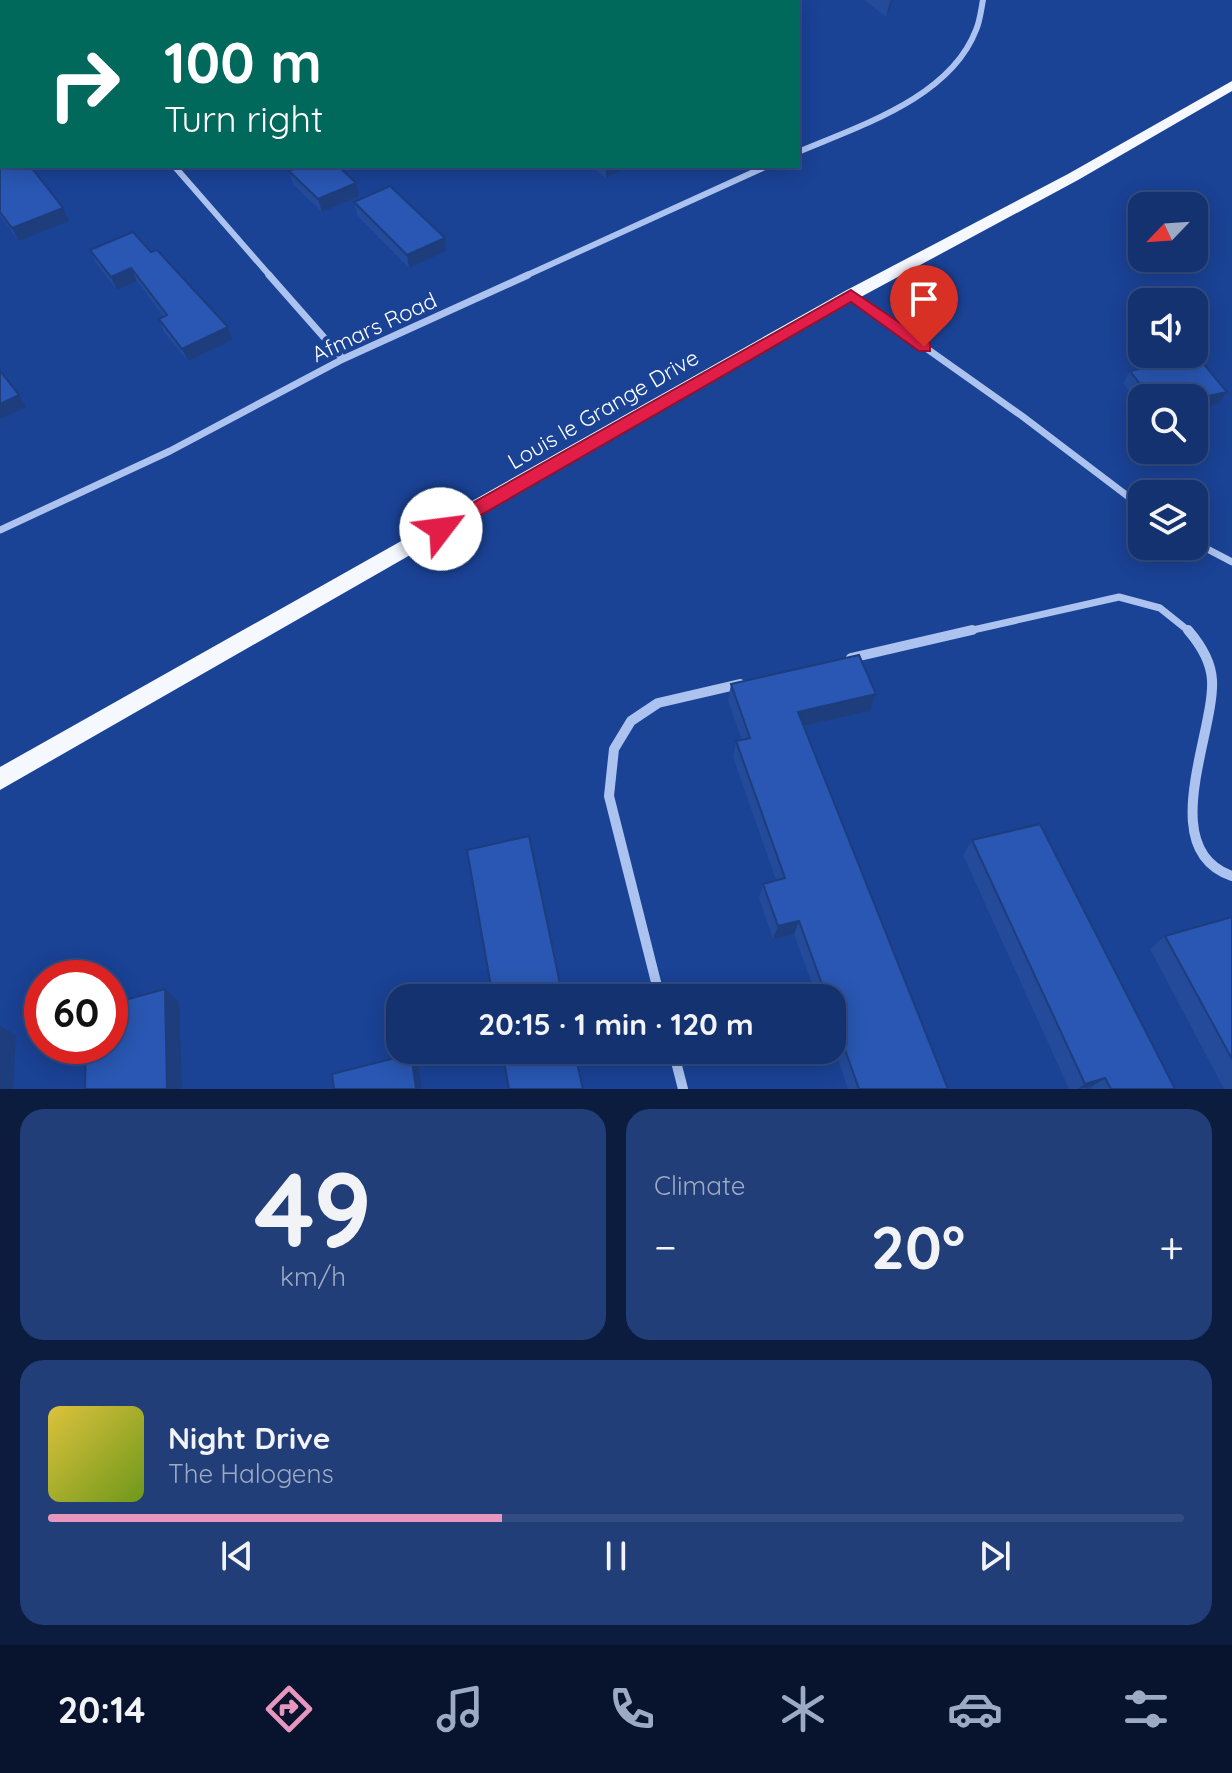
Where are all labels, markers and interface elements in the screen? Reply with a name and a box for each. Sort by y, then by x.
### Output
text: 100 m [164,27,322,97]
icon: right [32,32,136,136]
text: Turn right [164,96,323,141]
north arrow [1128,192,1208,272]
map controls [1128,192,1208,560]
pin [890,265,958,347]
icon: arrive [902,277,946,321]
street label: Afmars Road [307,286,441,368]
button: sound [1128,288,1208,368]
street label: Louis le Grange Drive [502,343,704,475]
button: search [1128,384,1208,464]
button: layers [1128,480,1208,560]
position arrow [399,487,483,571]
speed limit sign: 60 [24,960,128,1064]
text: 20:15 · 1 min · 120 m [478,1005,754,1043]
text: 49 [254,1143,372,1273]
text: Climate [654,1169,745,1202]
text: 20° [871,1209,965,1284]
text: − [654,1219,677,1274]
text: + [1159,1219,1184,1274]
text: km/h [280,1260,346,1293]
text: Night Drive [168,1419,330,1457]
text: The Halogens [168,1457,334,1490]
icon: previous [215,1534,259,1578]
icon: pause [594,1534,638,1578]
icon: next [973,1534,1017,1578]
icon: directions [261,1681,317,1737]
icon: music [432,1681,488,1737]
icon: phone [604,1681,660,1737]
icon: climate [775,1681,831,1737]
icon: car [947,1681,1003,1737]
icon: filters [1118,1681,1174,1737]
text: 20:14 [58,1687,145,1732]

